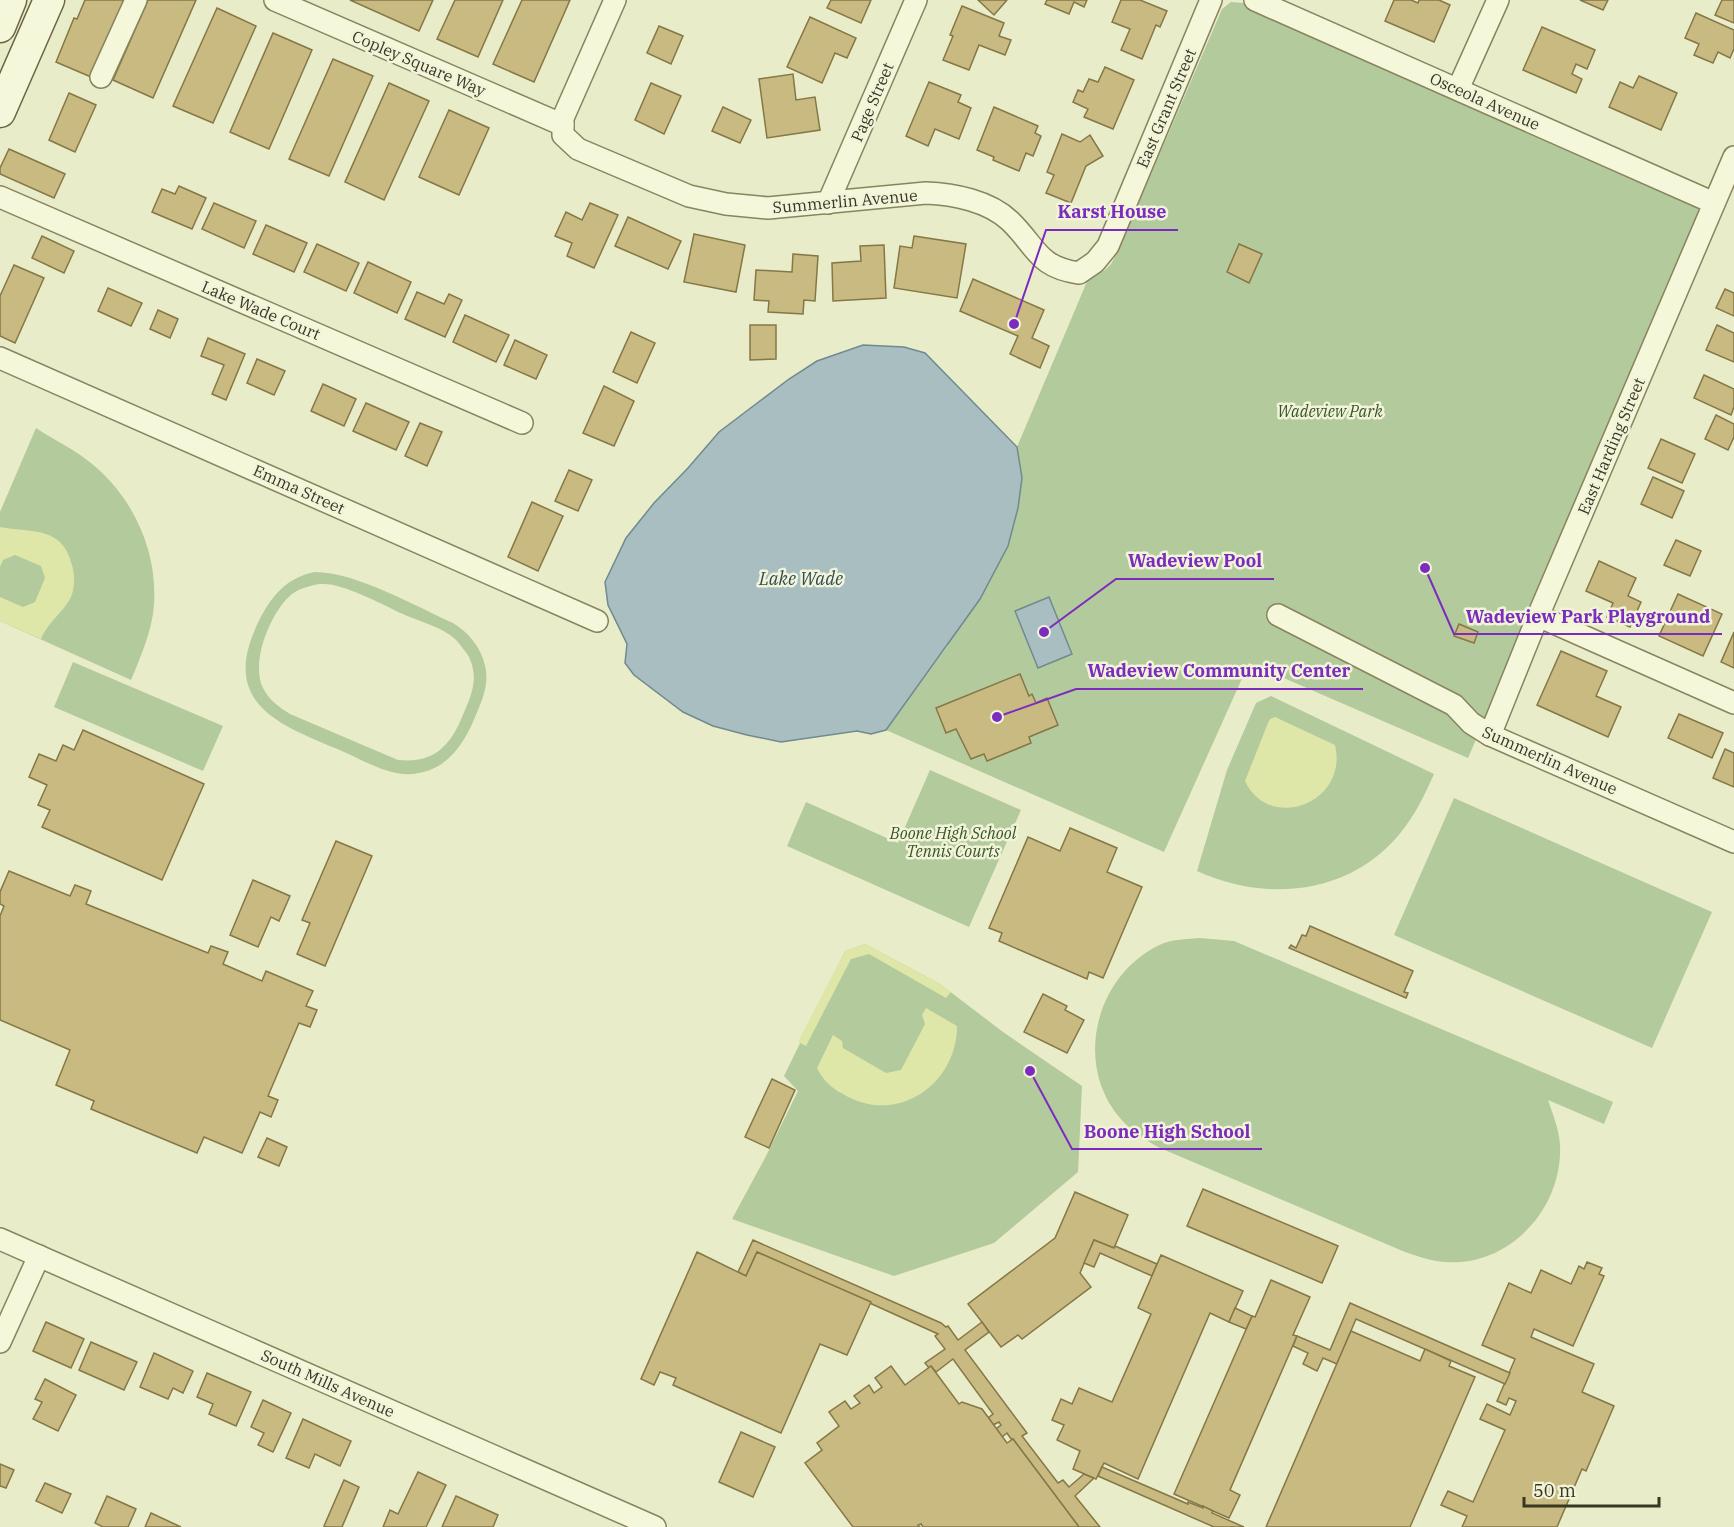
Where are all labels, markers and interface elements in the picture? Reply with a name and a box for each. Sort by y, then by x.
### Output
street label: Copley Square Way [349,26,489,100]
street label: East Grant Street [1132,45,1200,171]
street label: Page Street [846,59,898,145]
street label: Osceola Avenue [1427,68,1543,134]
street label: Summerlin Avenue [772,185,918,217]
callout: Karst House [1046,194,1178,230]
text: Karst House [1058,200,1166,223]
street label: Lake Wade Court [199,276,324,344]
street label: East Harding Street [1573,374,1649,517]
park label: Wadeview Park [1277,401,1383,421]
street label: Emma Street [250,460,348,518]
callout: Wadeview Pool [1116,543,1274,579]
text: Wadeview Pool [1128,549,1262,572]
water label: Lake Wade [758,567,843,590]
callout: Wadeview Park Playground [1454,598,1722,634]
text: Wadeview Park Playground [1466,605,1710,628]
callout: Wadeview Community Center [1076,653,1363,689]
text: Wadeview Community Center [1088,659,1351,682]
street label: Summerlin Avenue [1479,721,1621,799]
park label: Boone High School Tennis Courts [889,823,1017,861]
callout: Boone High School [1072,1113,1262,1149]
text: Boone High School [1084,1120,1250,1143]
street label: South Mills Avenue [258,1345,398,1421]
scale bar [1524,1470,1659,1508]
text: 50 m [1533,1479,1576,1502]

